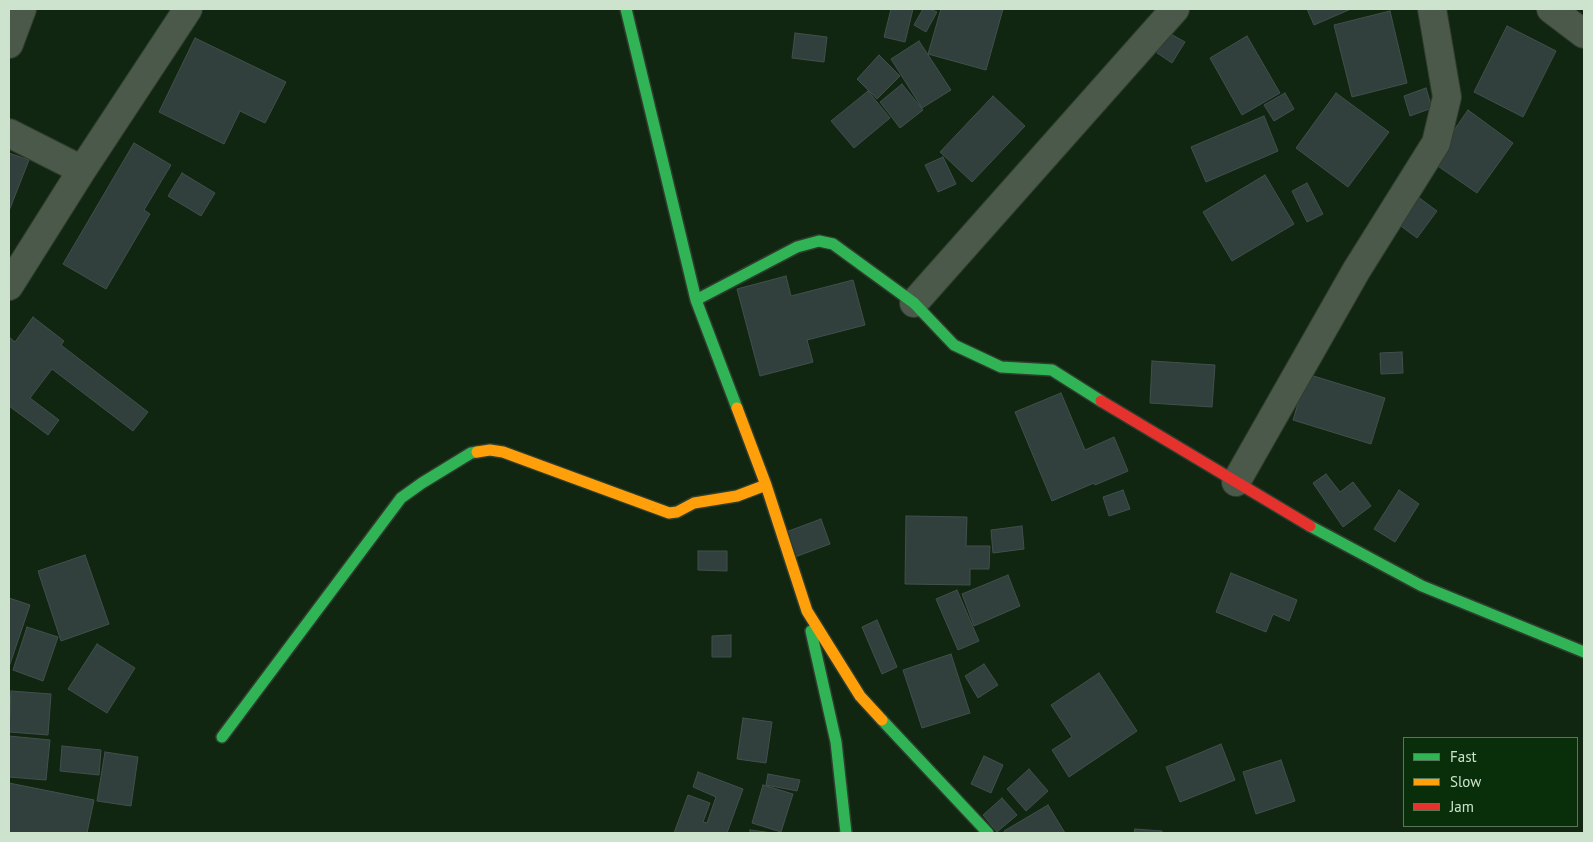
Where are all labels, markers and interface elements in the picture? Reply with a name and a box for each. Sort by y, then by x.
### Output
legend [1403,737,1578,827]
text: Fast [1450,747,1477,766]
text: Slow [1450,772,1481,791]
text: Jam [1450,797,1474,816]

